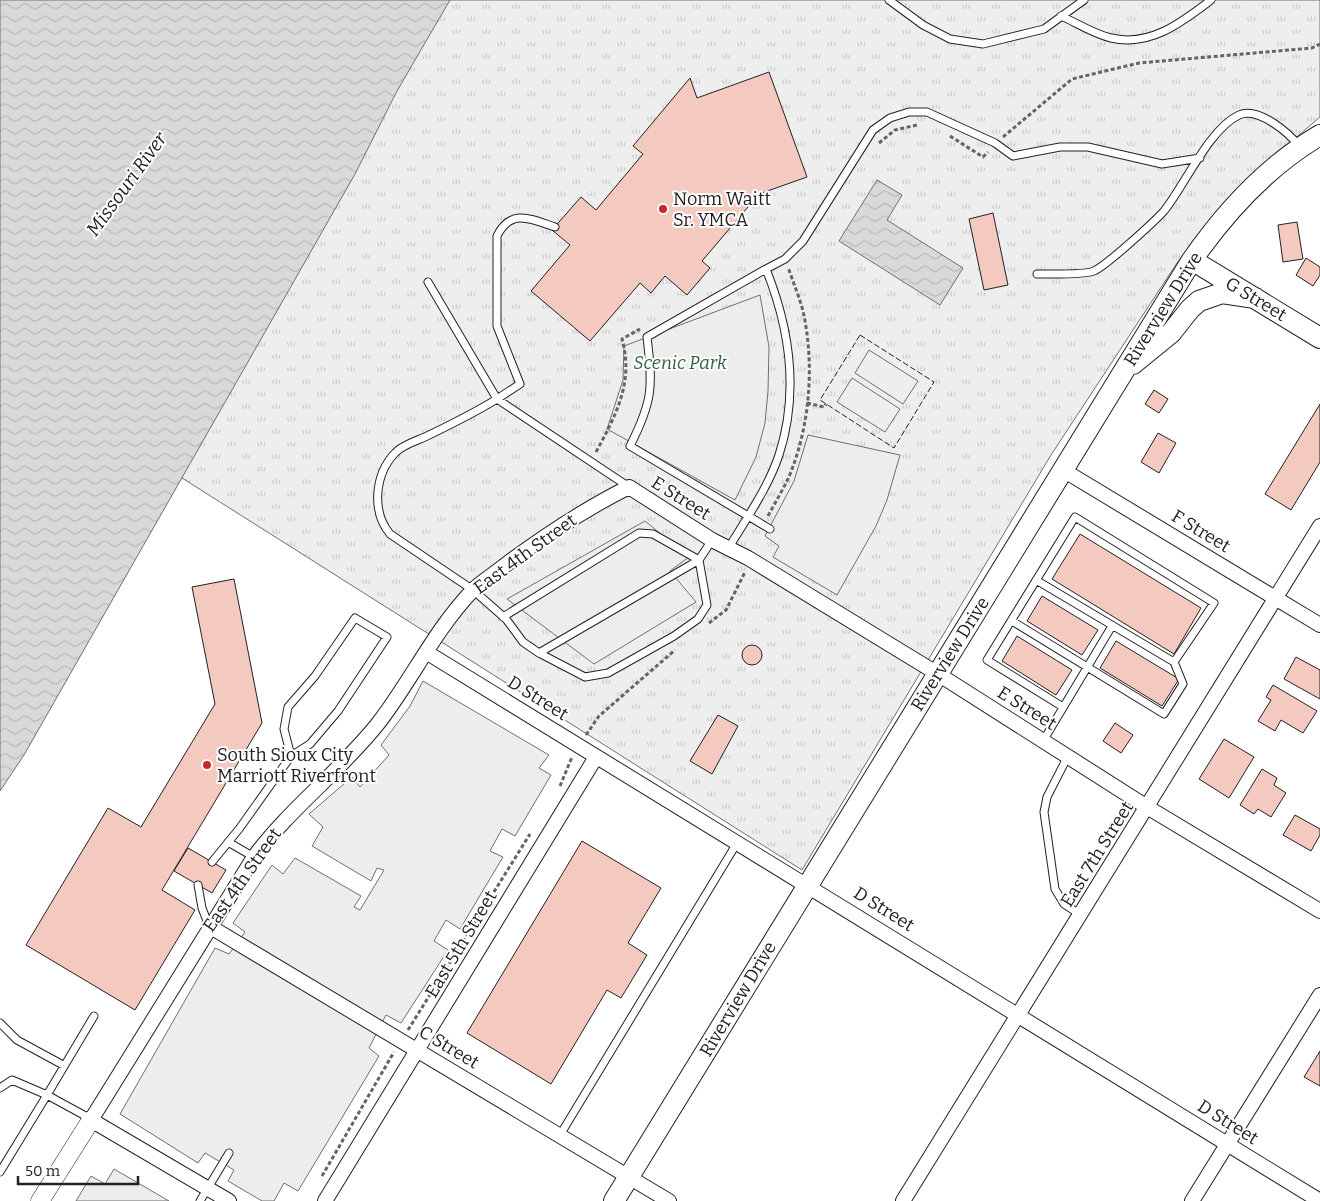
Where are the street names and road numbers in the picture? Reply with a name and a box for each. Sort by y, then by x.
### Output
street label: Riverview Drive [1119,248,1207,370]
street label: G Street [1221,272,1291,326]
street label: E Street [647,471,715,525]
street label: F Street [1168,505,1235,557]
street label: East 4th Street [469,509,581,599]
street label: Riverview Drive [906,593,994,715]
street label: D Street [504,671,573,725]
street label: E Street [993,681,1061,735]
street label: East 7th Street [1056,797,1138,911]
street label: East 4th Street [198,823,286,936]
street label: D Street [850,882,919,936]
street label: East 5th Street [420,886,502,1002]
street label: Riverview Drive [695,937,781,1061]
street label: C Street [415,1021,483,1074]
street label: D Street [1194,1095,1263,1149]

